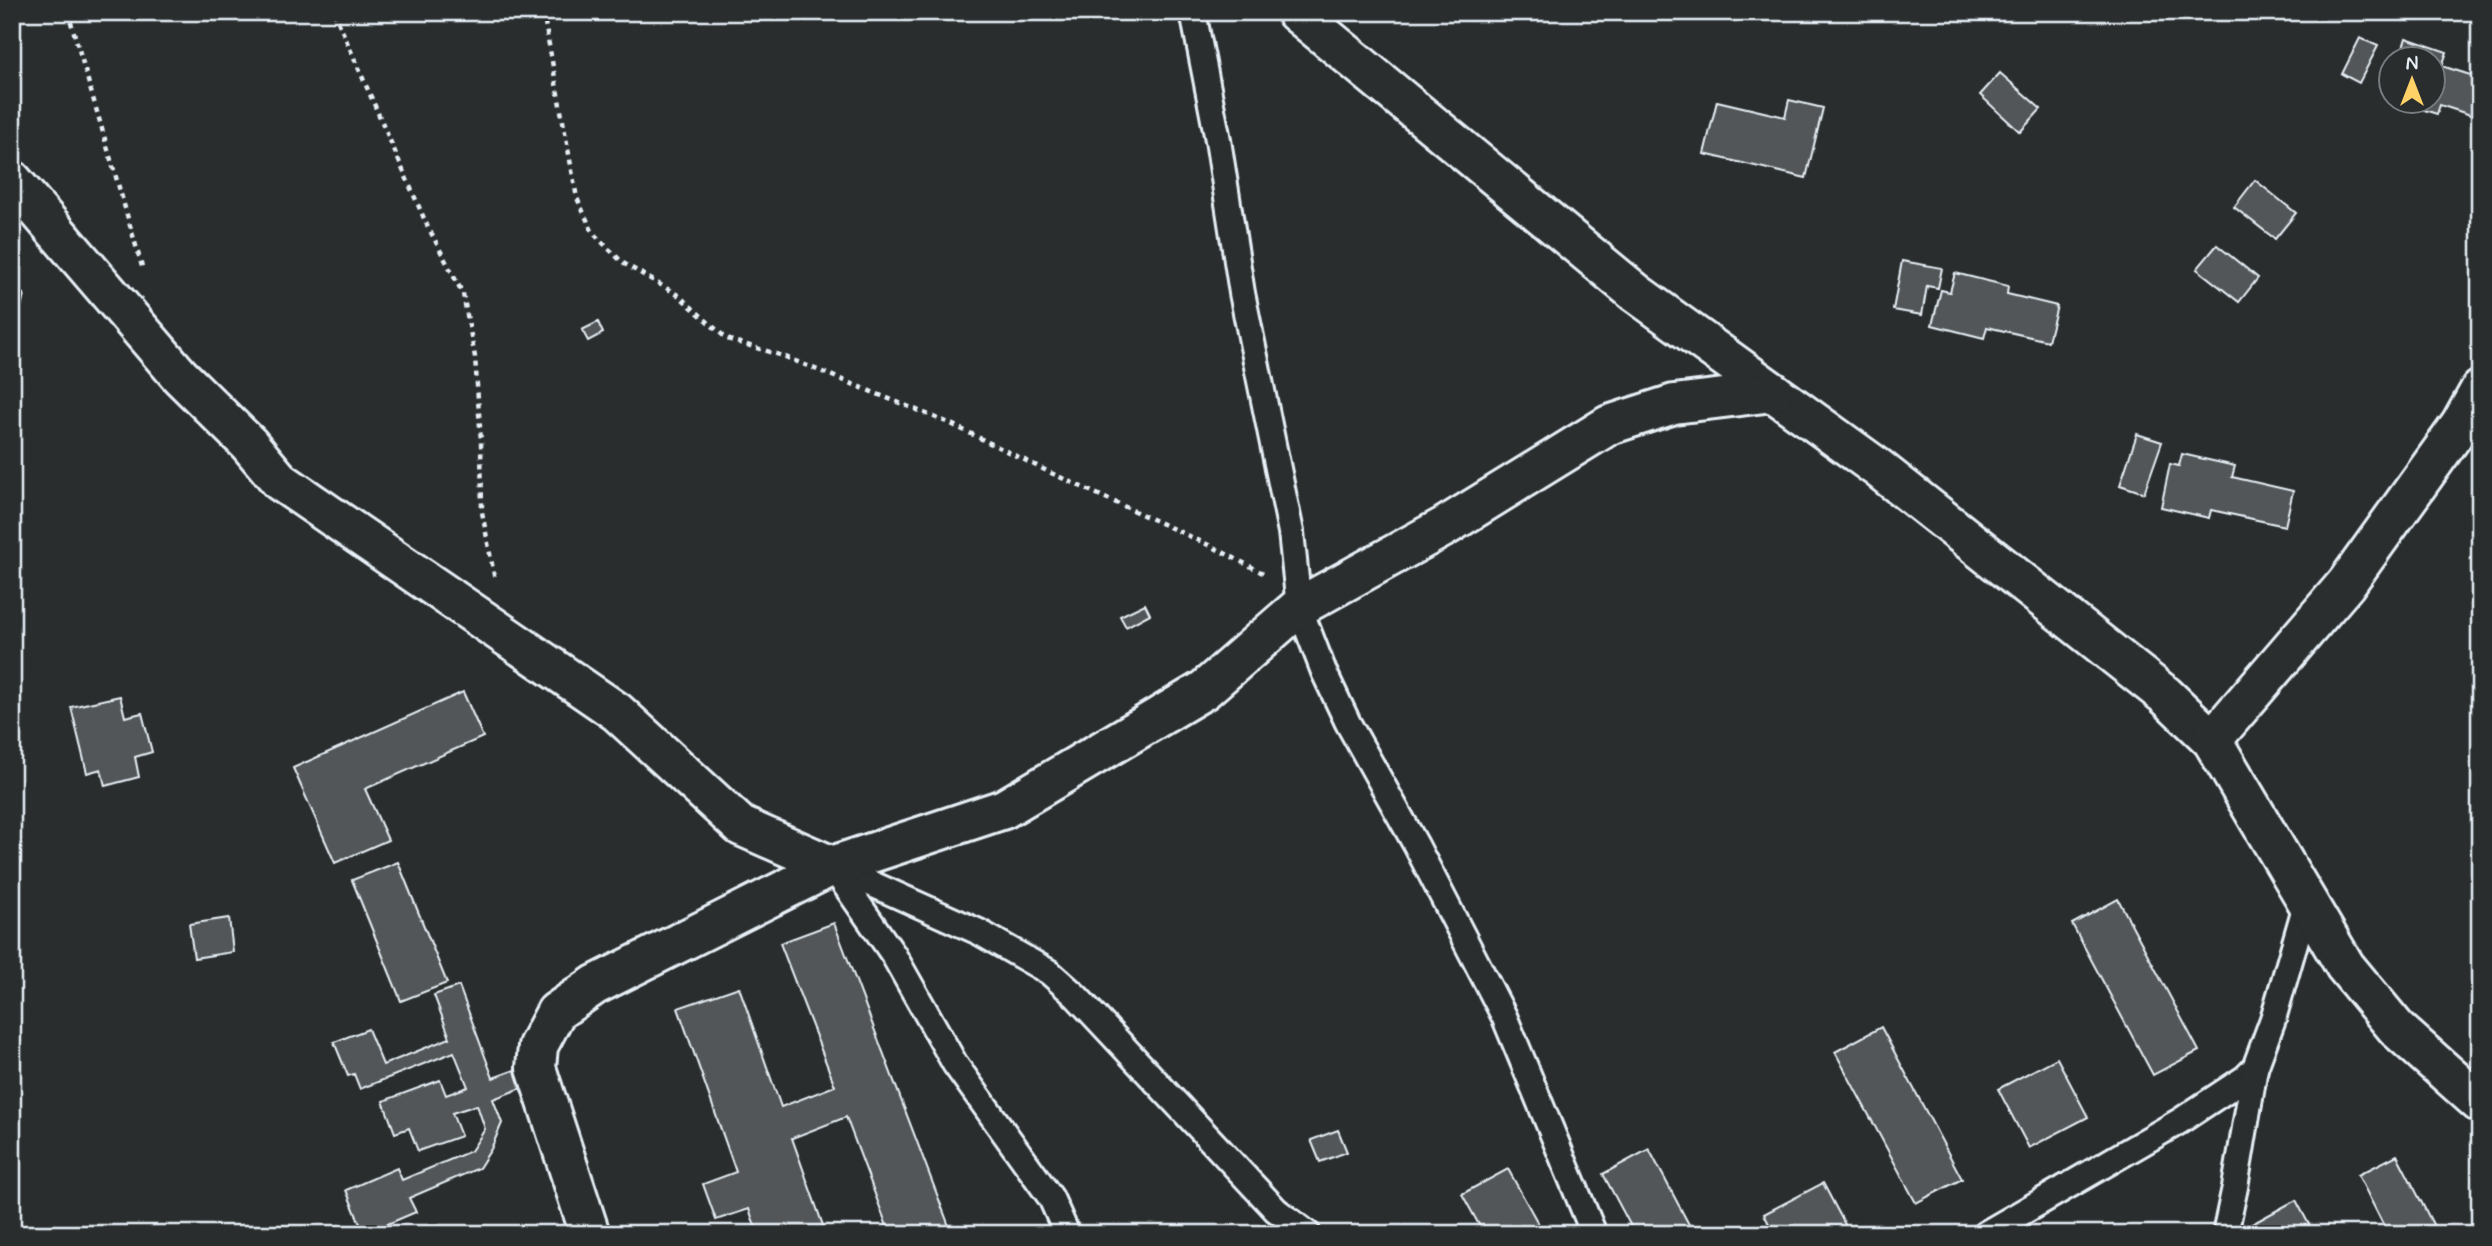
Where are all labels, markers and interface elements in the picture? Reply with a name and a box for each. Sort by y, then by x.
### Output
north arrow [2376,46,2446,116]
text: N [2406,52,2418,77]

